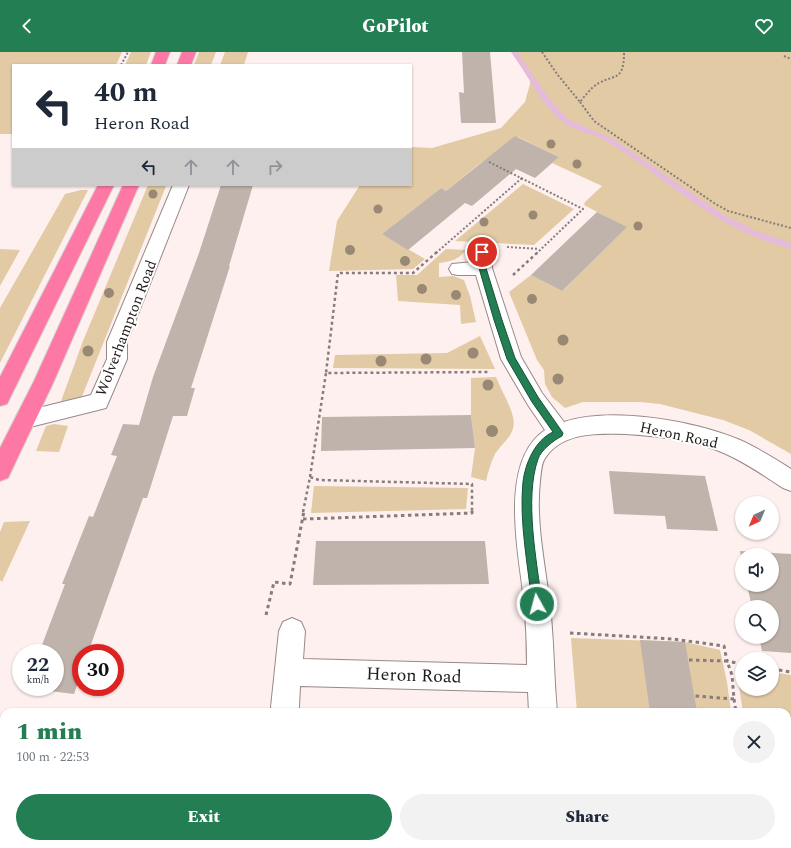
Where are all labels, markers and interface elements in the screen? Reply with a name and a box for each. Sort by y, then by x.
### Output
text: GoPilot [362,13,429,40]
icon: back [16,15,38,37]
icon: heart [753,15,775,37]
text: 40 m [94,71,158,114]
icon: left [28,80,80,132]
text: Heron Road [94,110,190,137]
icon: left [138,156,160,178]
icon: ahead [180,156,202,178]
icon: ahead [222,156,244,178]
icon: right [264,156,286,178]
pin [465,235,499,269]
icon: arrive [471,241,493,263]
street label: Wolverhampton Road [90,257,163,400]
street label: Heron Road [637,416,720,455]
north arrow [735,496,779,540]
map controls [735,496,779,696]
button: sound [735,548,779,592]
position arrow [516,583,558,625]
button: search [735,600,779,644]
speed limit sign: 30 [72,644,124,696]
text: 22 [27,650,49,680]
button: layers [735,652,779,696]
street label: Heron Road [366,660,462,691]
text: km/h [27,672,49,688]
text: 1 min [16,714,82,750]
button: close [733,721,775,763]
text: 100 m · 22:53 [16,747,89,767]
button: Exit [16,794,392,840]
button: Share [400,794,775,840]

